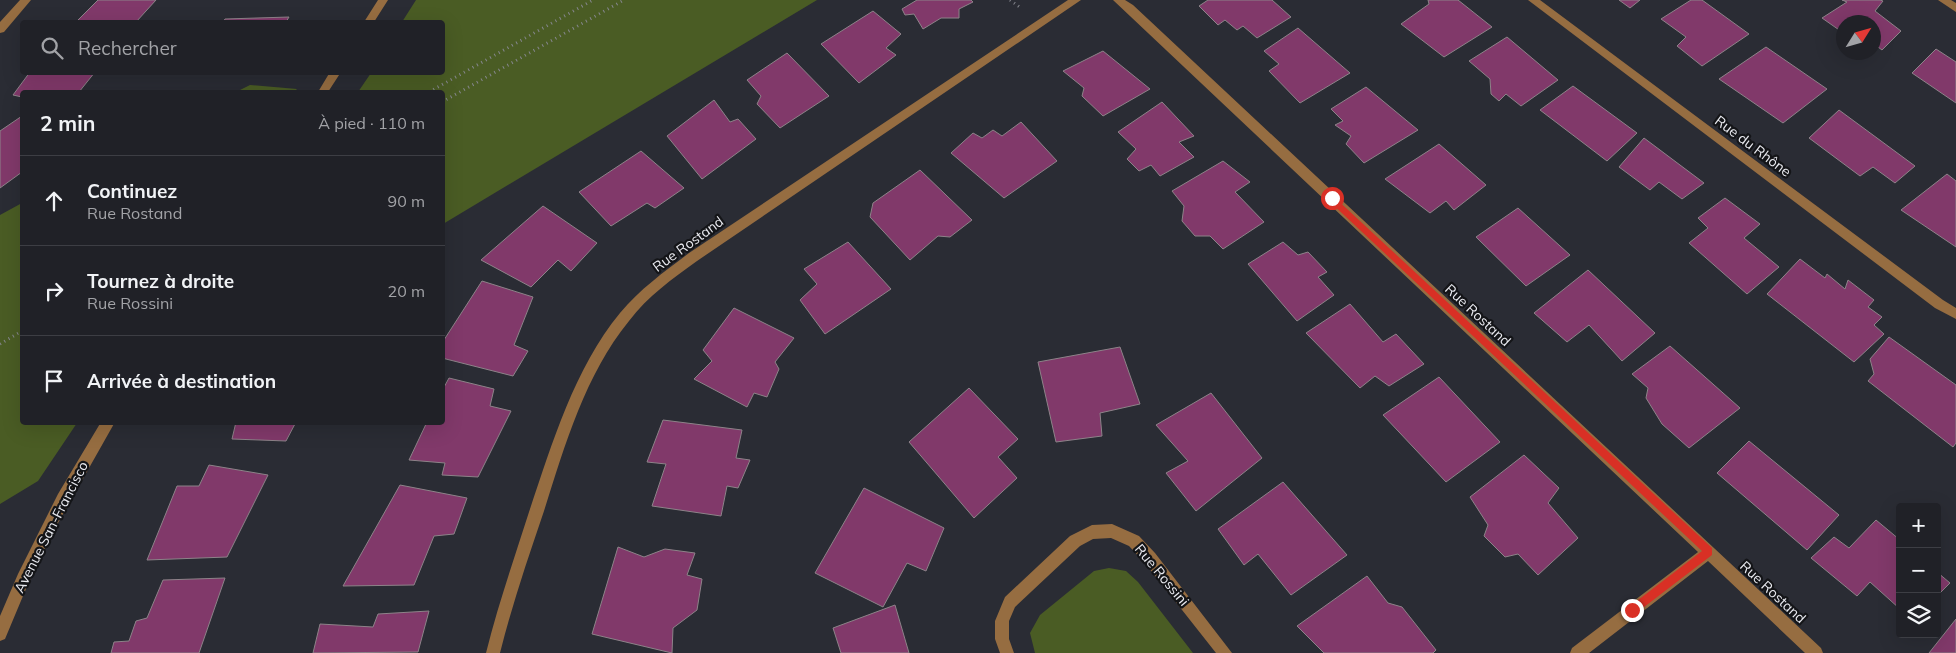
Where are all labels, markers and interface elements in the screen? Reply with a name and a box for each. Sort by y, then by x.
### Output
north arrow [1836,15,1881,60]
search box [20,20,445,75]
icon: search [38,34,66,62]
text: Rechercher [78,36,177,60]
text: 2 min [40,110,95,136]
street label: Rue du Rhône [1711,111,1795,181]
text: À pied · 110 m [318,113,425,133]
text: Continuez [87,179,177,203]
icon: ahead [40,187,68,215]
route start [1321,187,1344,210]
text: 90 m [388,191,425,211]
text: Rue Rostand [87,203,182,223]
street label: Rue Rostand [649,212,727,276]
text: Tournez à droite [87,269,234,293]
icon: right [40,277,68,305]
street label: Rue Rostand [1441,280,1515,350]
text: 20 m [388,281,425,301]
text: Rue Rossini [87,293,173,313]
icon: arrive [40,367,68,395]
text: Arrivée à destination [87,369,276,393]
street label: Avenue San-Francisco [10,458,92,596]
map controls [1896,503,1941,638]
button: + [1896,503,1941,548]
street label: Rue Rossini [1131,540,1193,610]
button: − [1896,548,1941,593]
street label: Rue Rostand [1736,557,1810,627]
button: layers [1896,593,1941,638]
route end [1621,599,1644,622]

